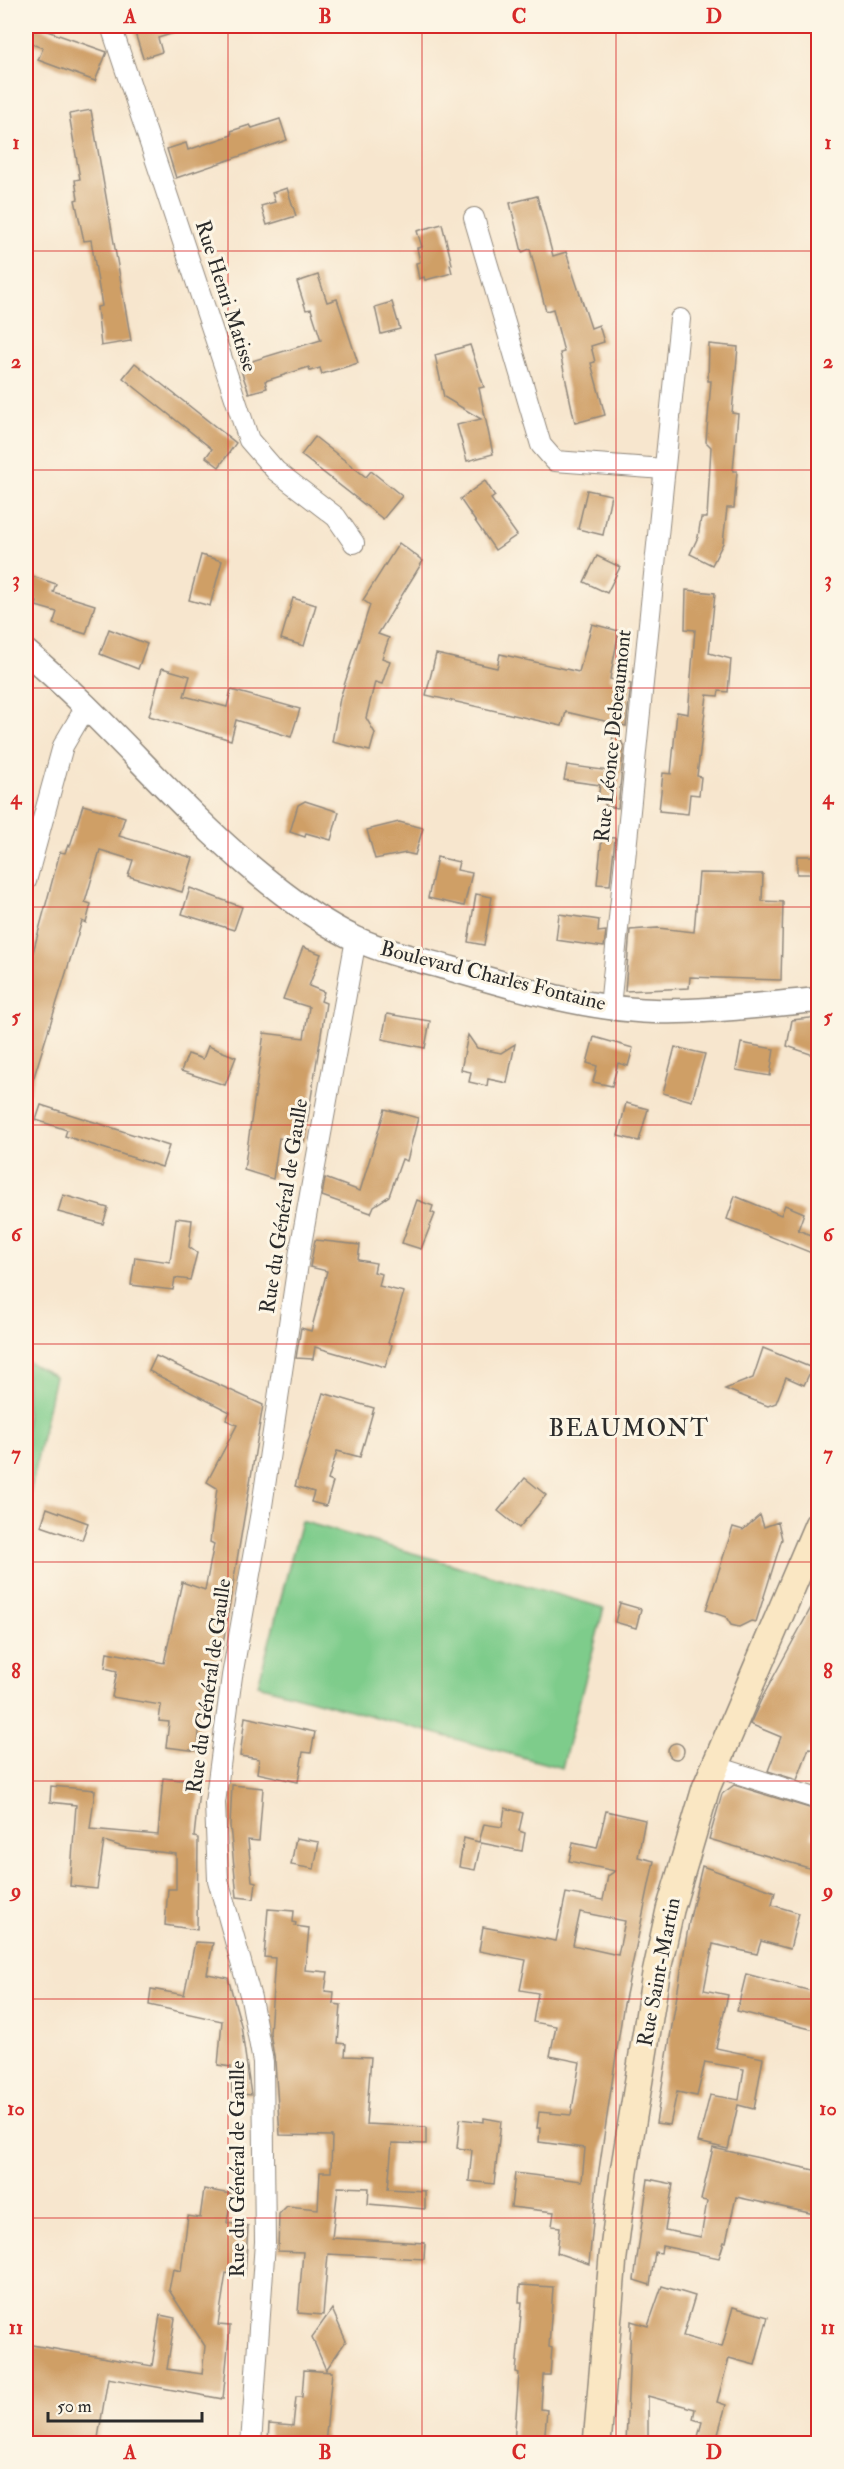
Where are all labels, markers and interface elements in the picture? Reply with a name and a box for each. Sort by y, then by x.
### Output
text: A [123,4,137,29]
text: B [318,4,332,29]
text: C [512,4,526,29]
text: D [706,4,722,29]
text: 1 [12,130,20,155]
text: 1 [824,130,832,155]
street label: Rue Henri Matisse [189,217,263,375]
text: 2 [11,349,21,374]
text: 2 [823,349,833,374]
text: 3 [12,567,20,592]
text: 3 [824,567,832,592]
street label: Rue Léonce Debeaumont [588,628,638,844]
text: 4 [10,785,23,810]
text: 4 [822,785,835,810]
street label: Boulevard Charles Fontaine [377,935,609,1017]
text: 5 [12,1004,22,1029]
text: 5 [824,1004,834,1029]
street label: Rue du Général de Gaulle [254,1097,314,1315]
text: 6 [11,1222,23,1247]
text: 6 [823,1222,835,1247]
district label: BEAUMONT [548,1413,710,1444]
text: 7 [11,1441,21,1466]
text: 7 [823,1441,833,1466]
street label: Rue du Général de Gaulle [181,1576,237,1795]
text: 8 [11,1659,21,1684]
text: 8 [823,1659,833,1684]
text: 9 [9,1878,21,1903]
text: 9 [821,1878,833,1903]
street label: Rue Saint-Martin [631,1895,687,2049]
street label: Rue du Général de Gaulle [224,2060,251,2277]
text: 10 [7,2096,25,2121]
text: 10 [819,2096,837,2121]
text: 11 [9,2315,23,2340]
text: 11 [821,2315,835,2340]
scale bar [48,2385,202,2423]
text: 50 m [57,2395,92,2418]
text: A [123,2440,137,2465]
text: B [318,2440,332,2465]
text: C [512,2440,526,2465]
text: D [706,2440,722,2465]

